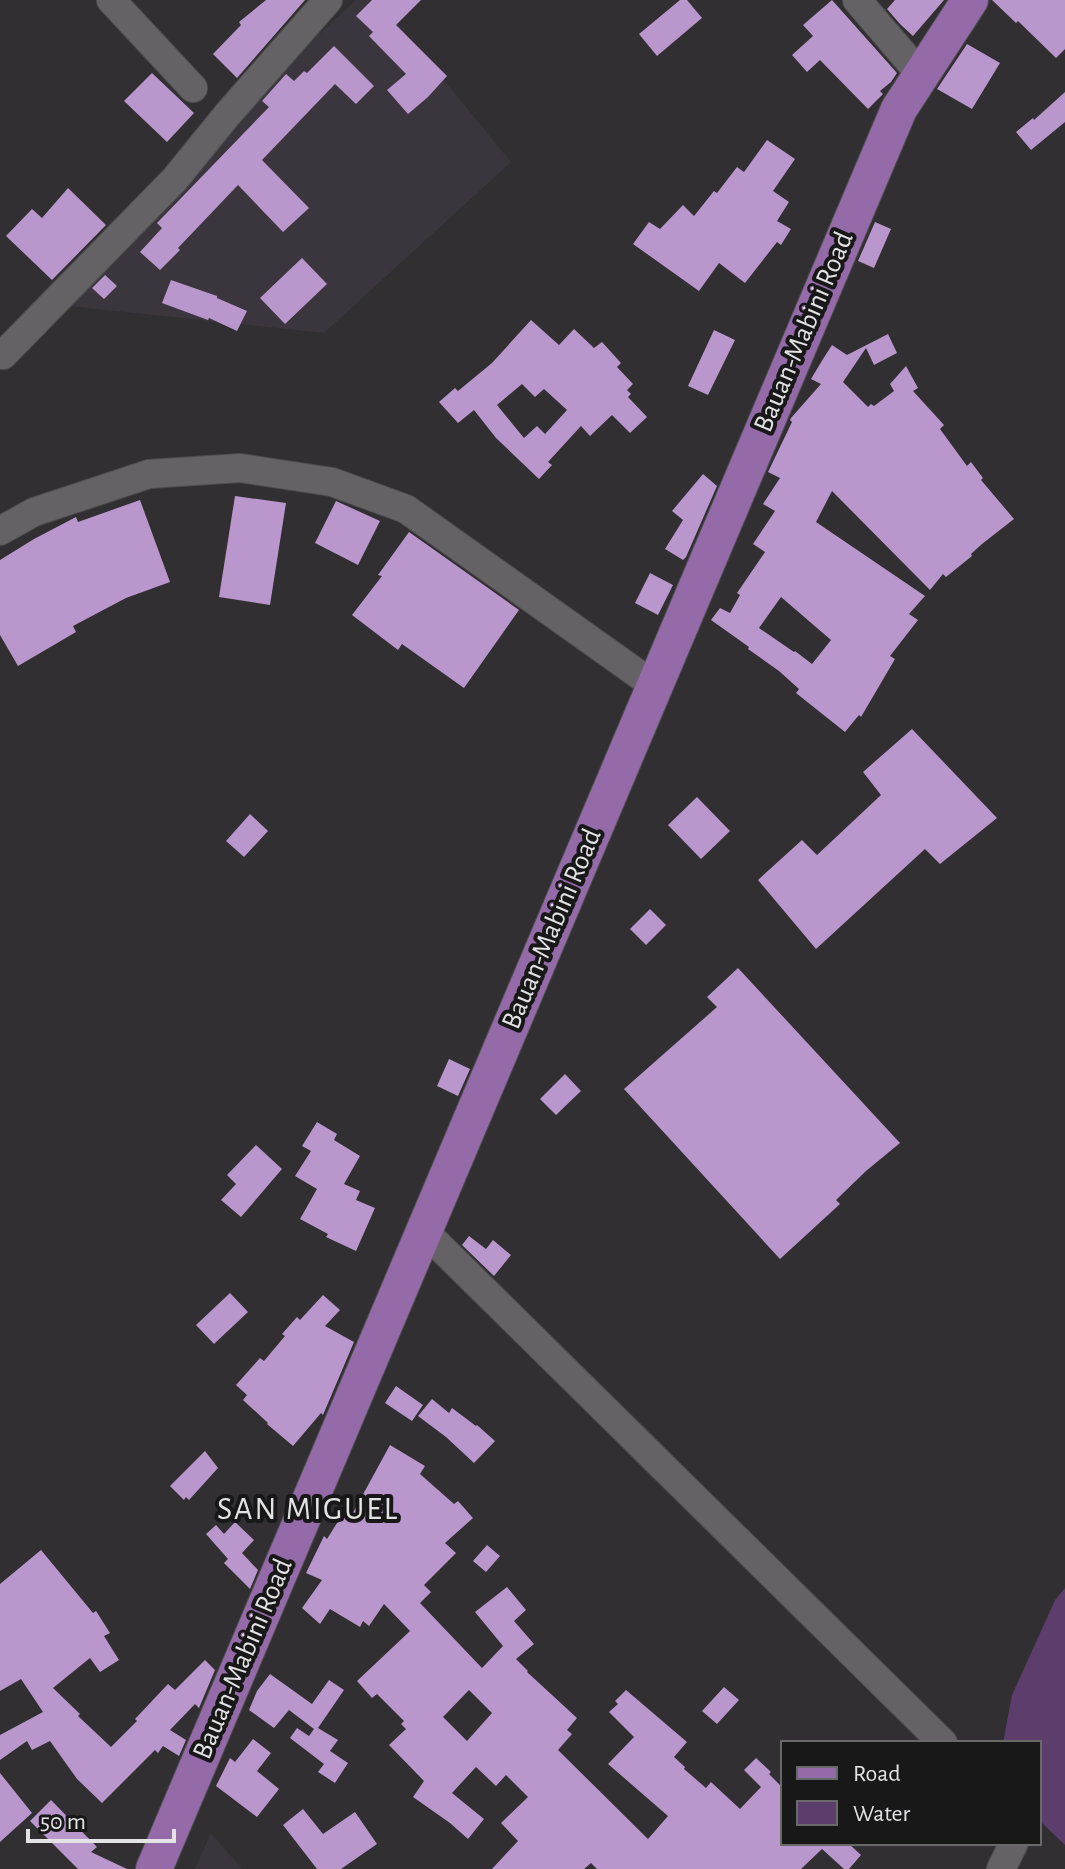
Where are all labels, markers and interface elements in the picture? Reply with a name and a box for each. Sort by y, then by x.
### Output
street label: Bauan-Mabini Road [749,228,859,436]
street label: Bauan-Mabini Road [497,825,607,1033]
district label: SAN MIGUEL [217,1493,399,1525]
street label: Bauan-Mabini Road [188,1555,298,1763]
legend [781,1741,1041,1845]
text: Road [853,1762,901,1786]
scale bar [28,1793,174,1843]
text: Water [853,1802,911,1826]
text: 50 m [40,1810,86,1834]

